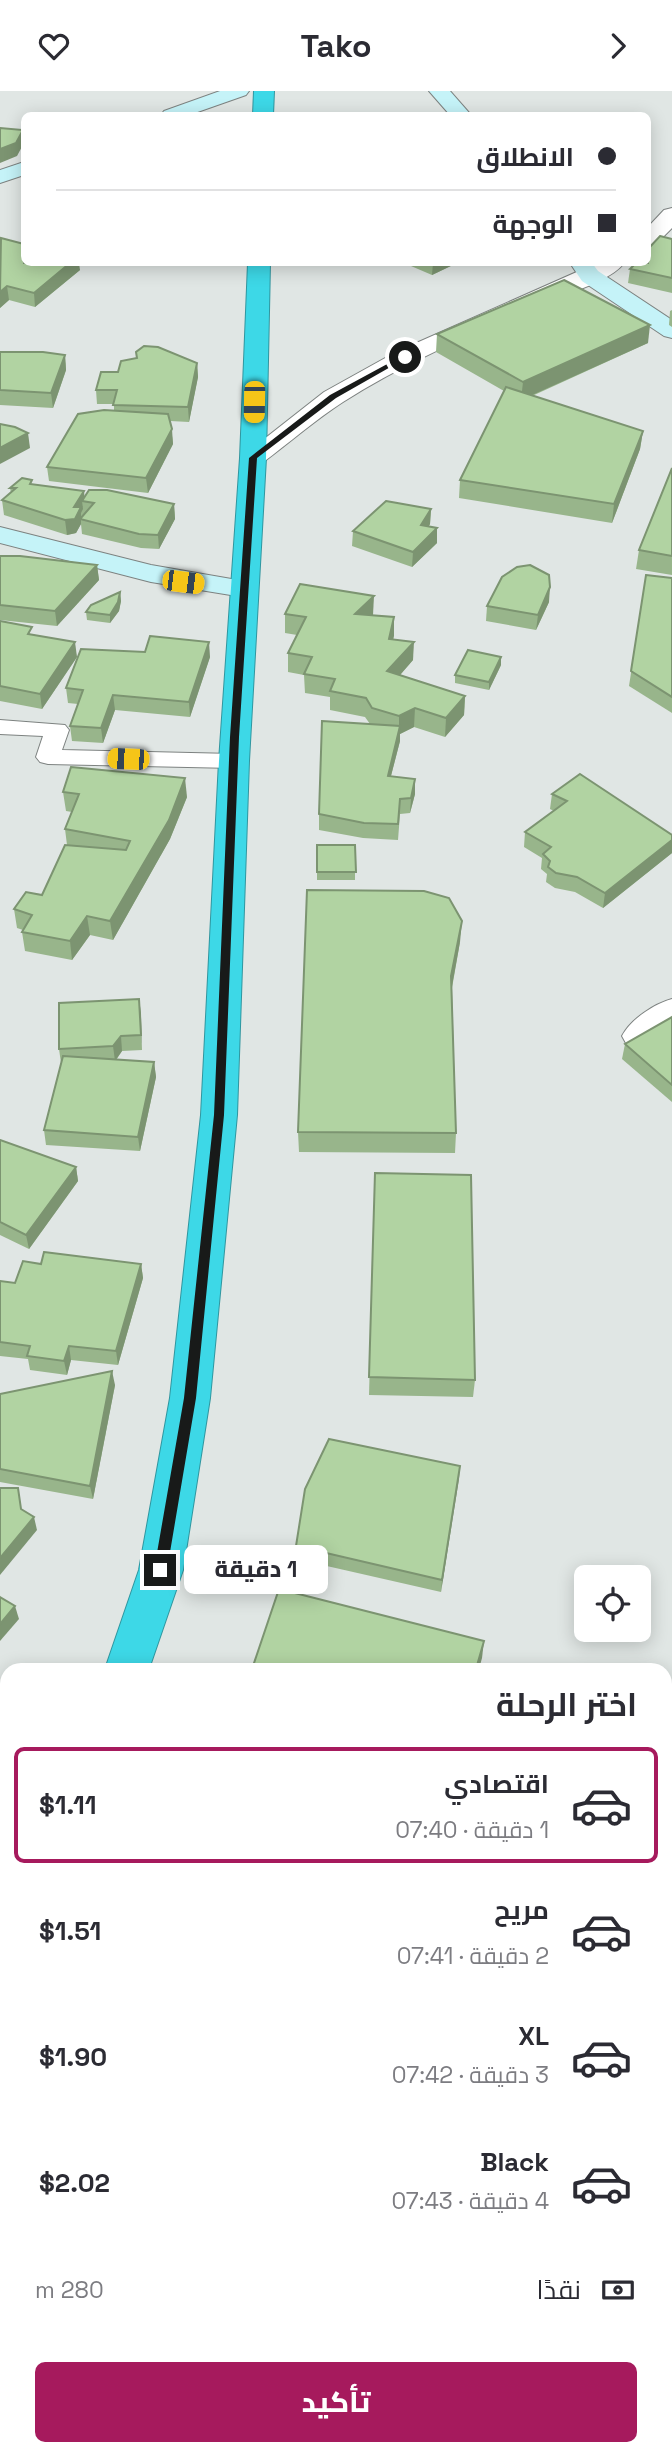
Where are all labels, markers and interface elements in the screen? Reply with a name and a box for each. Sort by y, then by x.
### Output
text: Tako [300,26,372,66]
icon: heart [35,27,73,65]
icon: forward [599,27,637,65]
text: الانطلاق [476,140,574,174]
text: الوجهة [493,207,574,241]
route start [389,341,421,373]
car [244,381,265,423]
car [161,569,206,595]
car [107,748,150,770]
callout: 1 دقيقة [184,1545,328,1595]
route end [144,1554,176,1586]
text: 1 دقيقة [214,1554,298,1584]
map controls [574,1565,651,1642]
button: locate [574,1565,651,1642]
text: اختر الرحلة [496,1685,637,1725]
text: اقتصادي [444,1767,549,1801]
icon: car [570,1774,633,1837]
text: $1.11 [39,1788,96,1822]
text: 1 دقيقة · 07:40 [395,1815,549,1845]
text: مريح [494,1893,549,1927]
icon: car [570,1900,633,1963]
text: $1.51 [39,1914,101,1948]
text: 2 دقيقة · 07:41 [397,1941,549,1971]
text: XL [518,2019,549,2053]
icon: car [570,2026,633,2089]
text: $1.90 [39,2040,107,2074]
text: 3 دقيقة · 07:42 [392,2060,549,2090]
text: Black [480,2145,549,2179]
icon: car [570,2152,633,2215]
text: $2.02 [39,2166,110,2200]
text: 4 دقيقة · 07:43 [391,2186,549,2216]
icon: cash [599,2271,637,2309]
text: نقدًا [537,2273,581,2307]
text: 280 m [35,2275,104,2305]
button: تأكيد [35,2362,637,2442]

